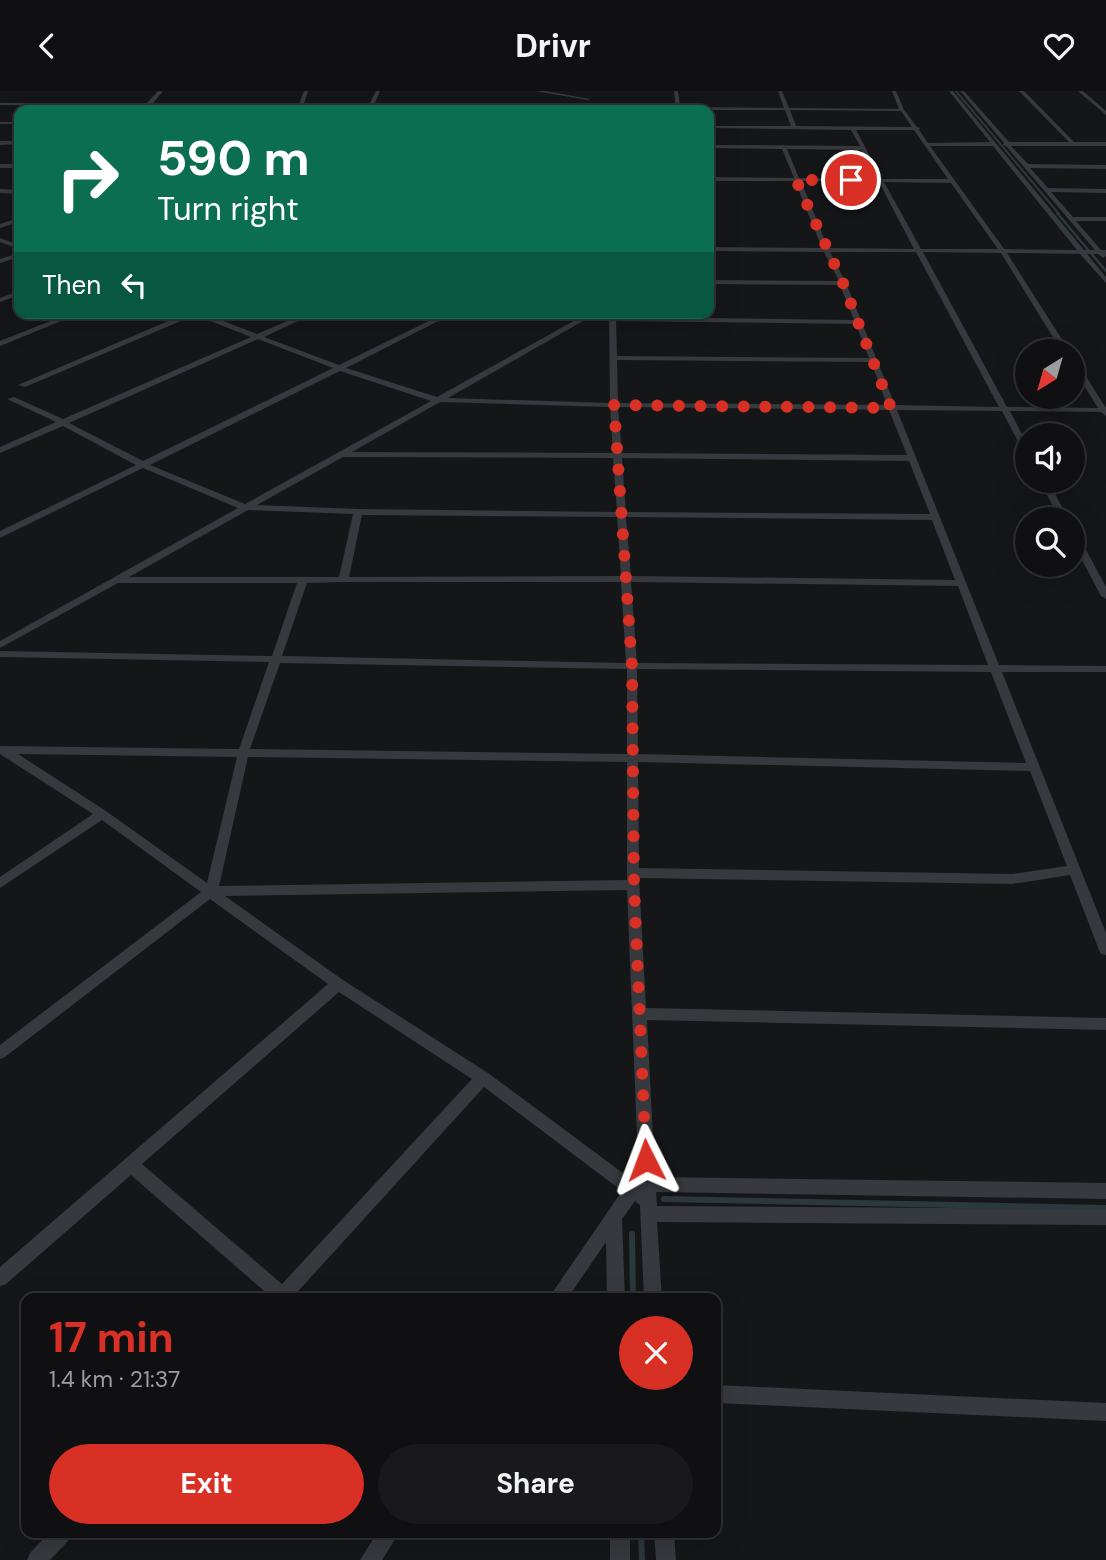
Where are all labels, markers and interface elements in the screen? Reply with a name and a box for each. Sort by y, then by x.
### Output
text: Drivr [515,25,591,67]
icon: back [28,27,66,65]
icon: heart [1040,27,1078,65]
text: 590 m [157,126,310,190]
icon: right [42,133,133,224]
pin [821,150,881,210]
icon: arrive [832,161,870,199]
text: Turn right [157,188,299,230]
icon: left [115,266,153,304]
text: Then [42,268,101,302]
north arrow [1015,339,1085,409]
map controls [1015,339,1085,577]
button: sound [1015,423,1085,493]
button: search [1015,507,1085,577]
position arrow [609,1123,683,1197]
text: 17 min [49,1310,174,1365]
button: close [619,1316,693,1390]
text: 1.4 km · 21:37 [49,1364,180,1394]
button: Exit [49,1444,364,1524]
button: Share [378,1444,693,1524]

